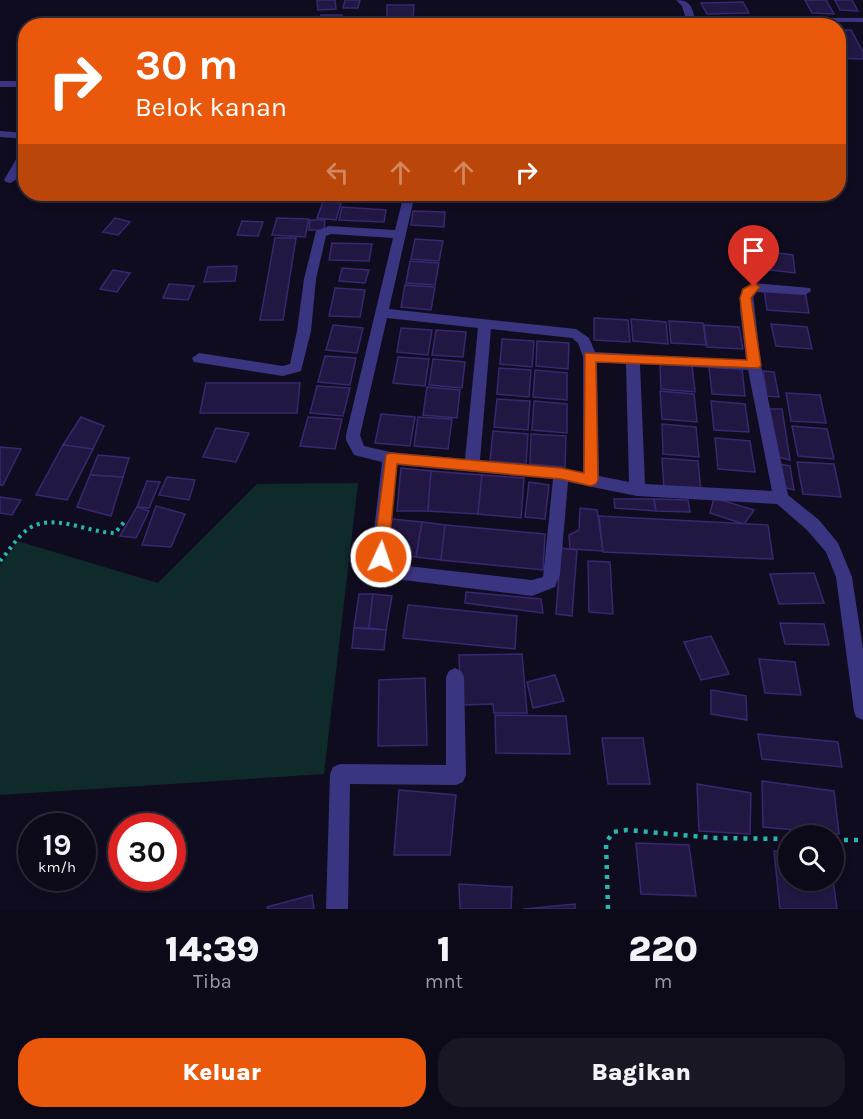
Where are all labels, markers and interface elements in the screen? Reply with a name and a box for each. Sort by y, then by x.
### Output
text: 30 m [135,40,238,90]
icon: right [36,42,114,120]
text: Belok kanan [135,91,287,123]
icon: left [321,156,354,189]
icon: ahead [384,156,417,189]
icon: ahead [447,156,480,189]
icon: right [510,156,543,189]
pin [728,225,779,287]
icon: arrive [737,234,770,267]
position arrow [349,525,413,589]
speed limit sign: 30 [108,813,186,891]
map controls [778,825,844,891]
button: search [778,825,844,891]
text: 19 [42,827,71,863]
text: km/h [38,858,76,876]
text: 14:39 [165,928,260,970]
text: 1 [437,928,451,970]
text: 220 [628,928,698,970]
text: Tiba [193,970,232,993]
text: mnt [425,970,463,993]
text: m [654,970,672,993]
button: Keluar [18,1038,426,1107]
button: Bagikan [438,1038,845,1107]

